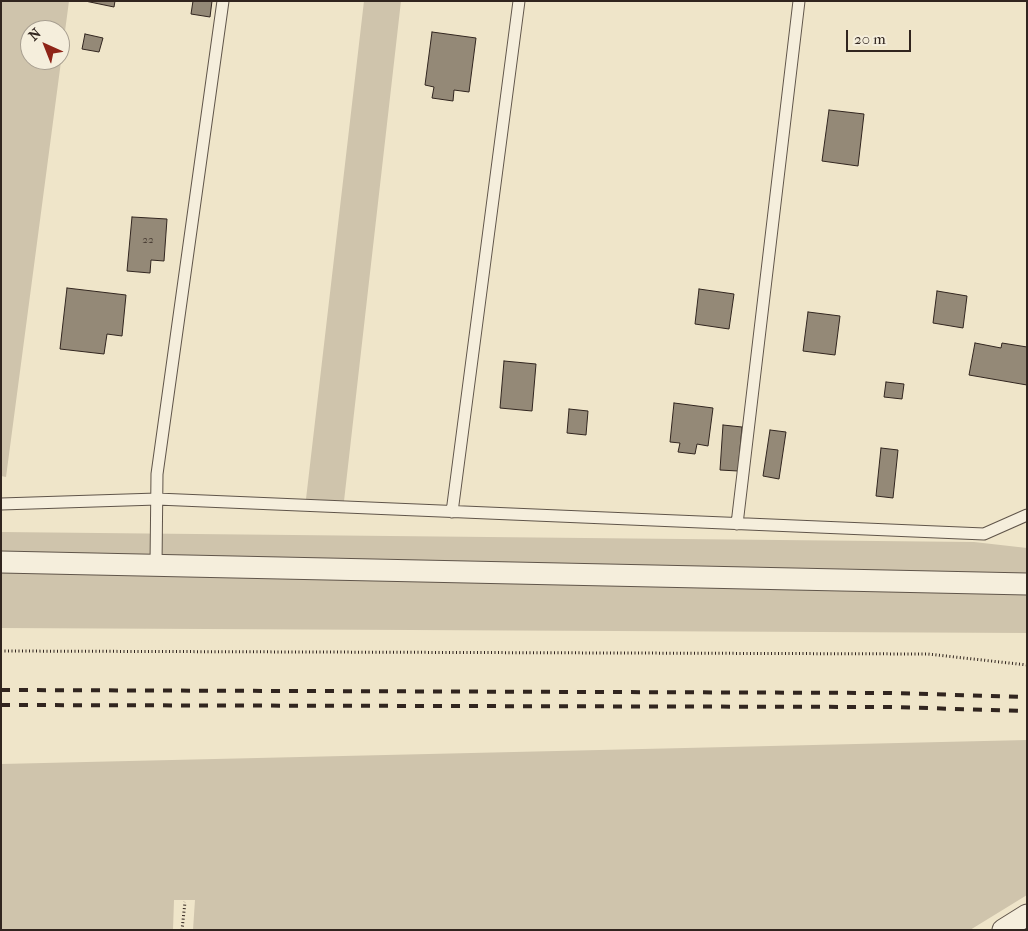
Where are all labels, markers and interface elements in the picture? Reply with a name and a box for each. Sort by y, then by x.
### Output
north arrow [20,20,70,70]
scale bar [848,20,913,52]
text: N [25,25,45,44]
text: 20 m [854,30,886,48]
house number: 22 [142,233,154,247]

